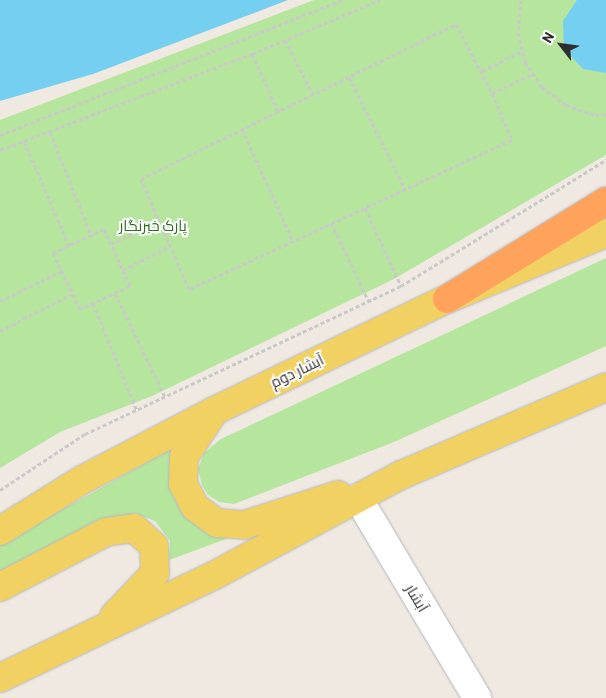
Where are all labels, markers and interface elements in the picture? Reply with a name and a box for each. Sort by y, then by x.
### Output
north arrow [536,20,586,70]
text: N [538,29,557,46]
park label: پارک خبرنگار [119,217,187,235]
street label: آبشار دوم [267,350,327,392]
street label: آبشار [402,581,432,615]

